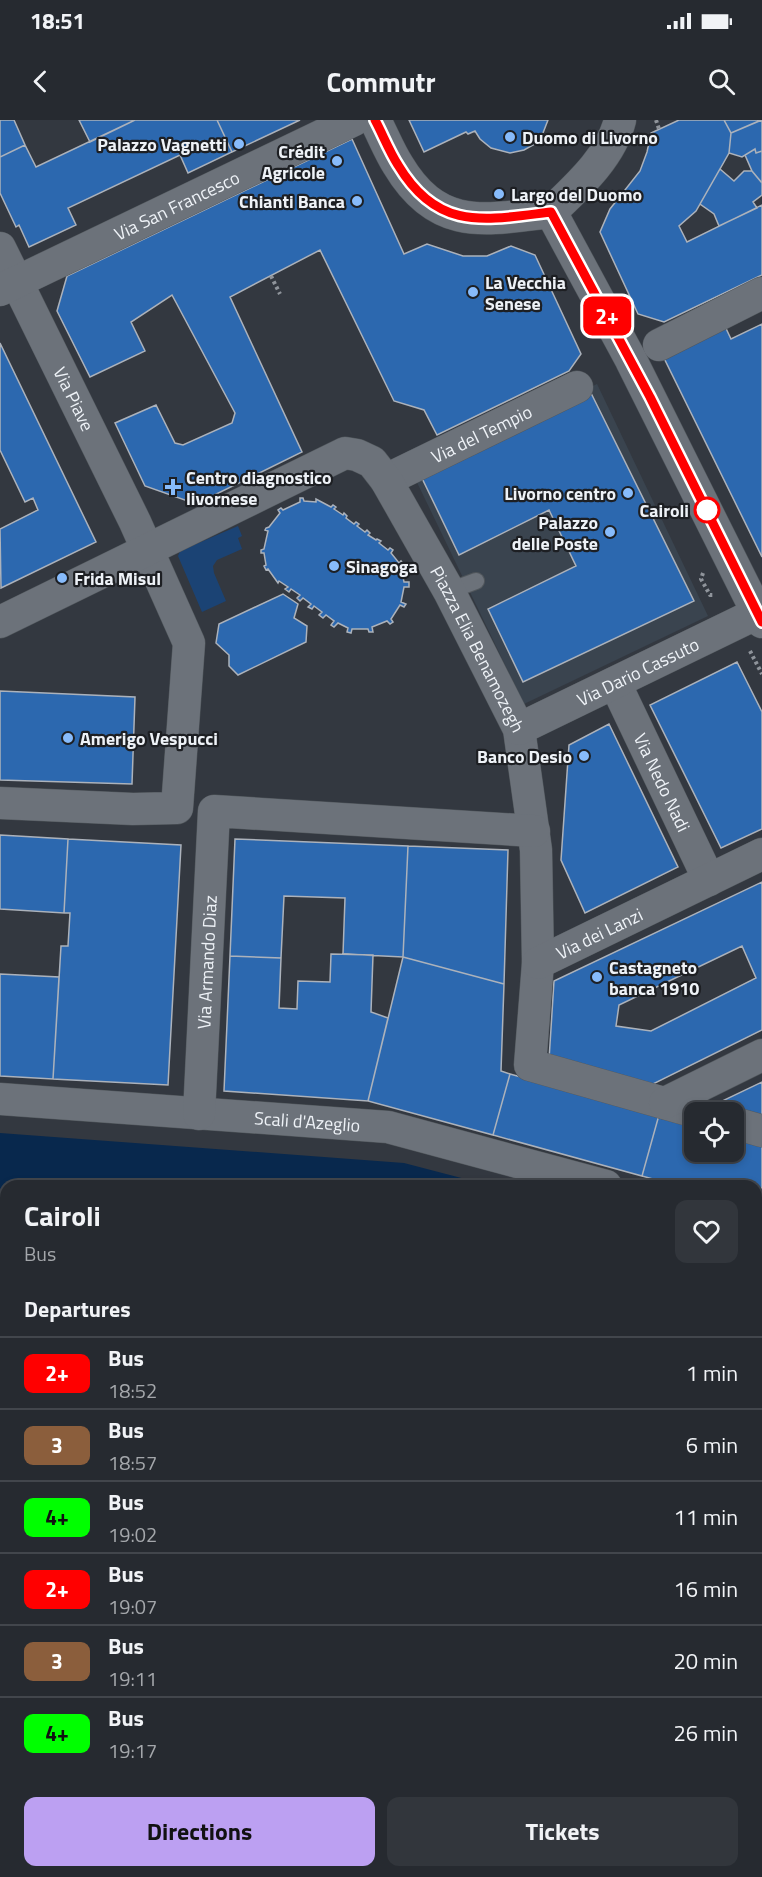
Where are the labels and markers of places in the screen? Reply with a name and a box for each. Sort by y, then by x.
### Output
place label: Duomo di Livorno [522,124,658,151]
marker: Duomo di Livorno [503,130,517,144]
place label: Palazzo Vagnetti [97,131,227,158]
marker: Palazzo Vagnetti [232,137,246,151]
place label: Crédit Agricole [262,138,325,186]
marker: Crédit Agricole [330,154,344,168]
place label: Largo del Duomo [511,181,642,208]
marker: Largo del Duomo [492,187,506,201]
place label: Chianti Banca [239,188,345,215]
marker: Chianti Banca [350,194,364,208]
place label: La Vecchia Senese [485,269,566,317]
marker: La Vecchia Senese [466,285,480,299]
place label: Centro diagnostico livornese [186,464,332,512]
marker: Centro diagnostico livornese [164,478,182,496]
place label: Livorno centro [504,480,616,507]
marker: Livorno centro [621,486,635,500]
place label: Cairoli [640,497,689,524]
marker: Cairoli [694,497,720,523]
place label: Palazzo delle Poste [512,509,598,557]
marker: Palazzo delle Poste [603,525,617,539]
place label: Sinagoga [346,553,418,580]
marker: Sinagoga [327,559,341,573]
place label: Frida Misul [74,565,161,592]
marker: Frida Misul [55,571,69,585]
place label: Amerigo Vespucci [80,725,218,752]
marker: Amerigo Vespucci [61,731,75,745]
place label: Banco Desio [477,743,572,770]
marker: Banco Desio [577,749,591,763]
place label: Castagneto banca 1910 [609,954,699,1002]
marker: Castagneto banca 1910 [590,970,604,984]

